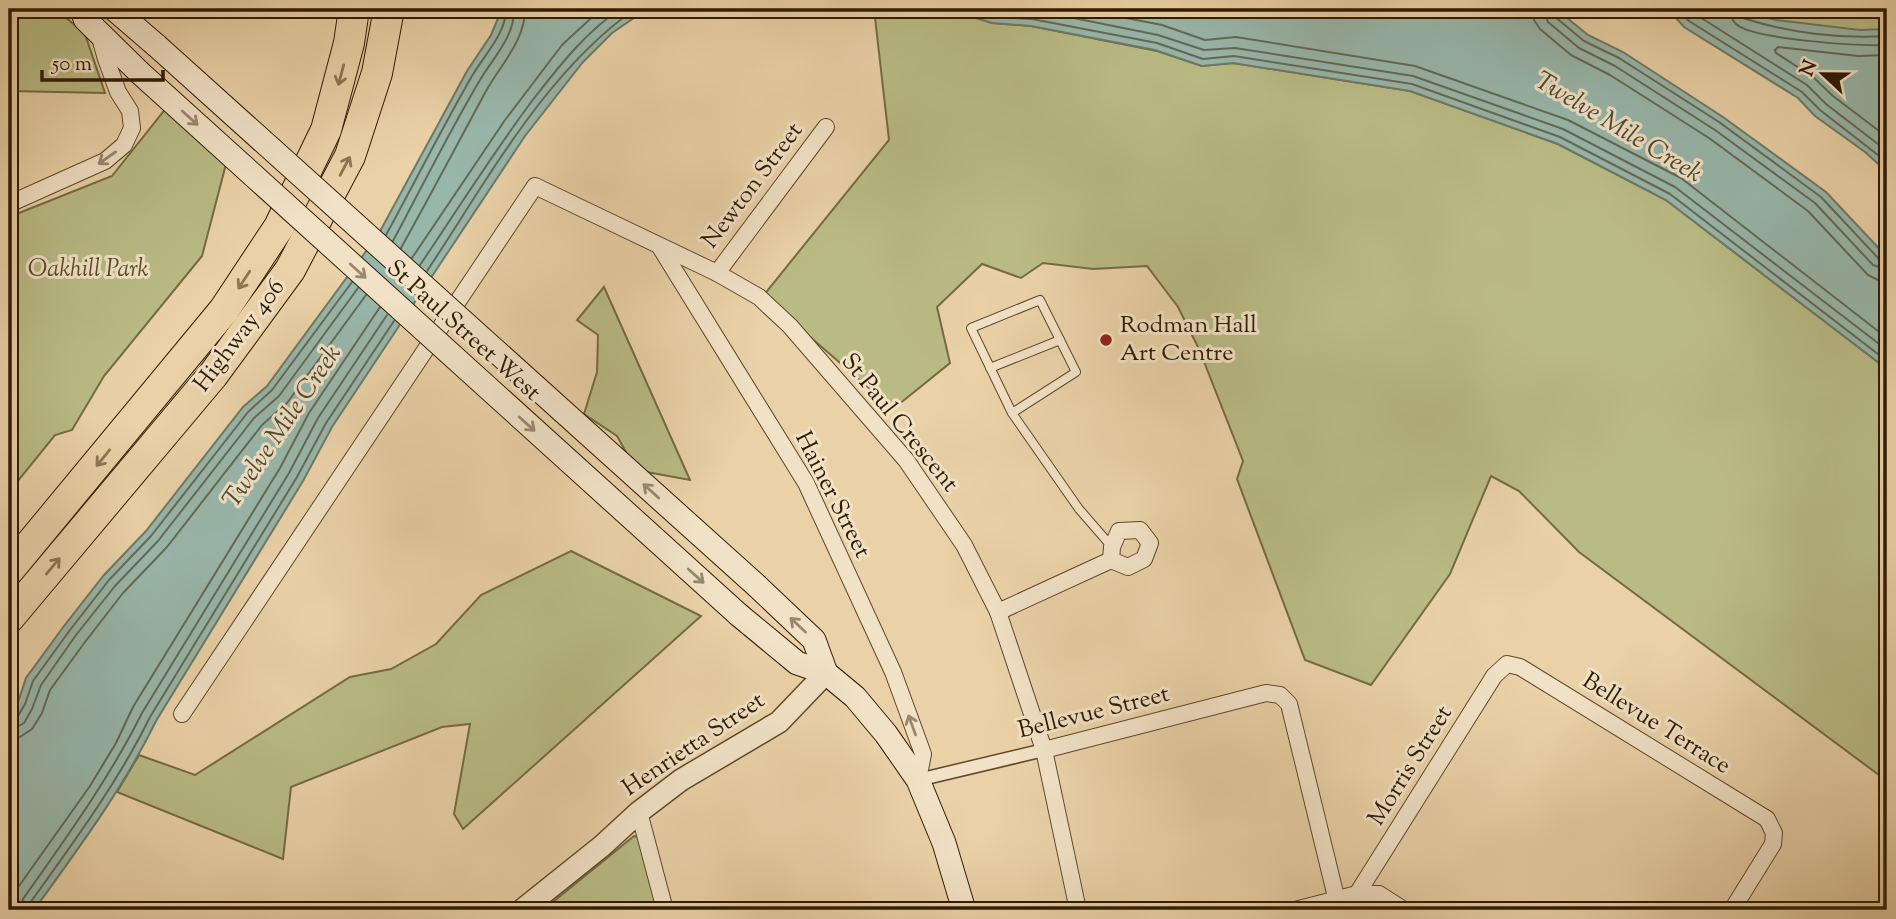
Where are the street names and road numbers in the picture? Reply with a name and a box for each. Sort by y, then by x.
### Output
street label: Newton Street [694,116,812,256]
street label: St Paul Street West [378,252,548,410]
street label: Highway 406 [186,272,294,400]
street label: St Paul Crescent [832,346,966,500]
street label: Hainer Street [786,426,878,564]
street label: Bellevue Terrace [1575,665,1737,783]
street label: Bellevue Street [1015,678,1173,748]
street label: Henrietta Street [616,685,772,805]
street label: Morris Street [1361,699,1461,833]

